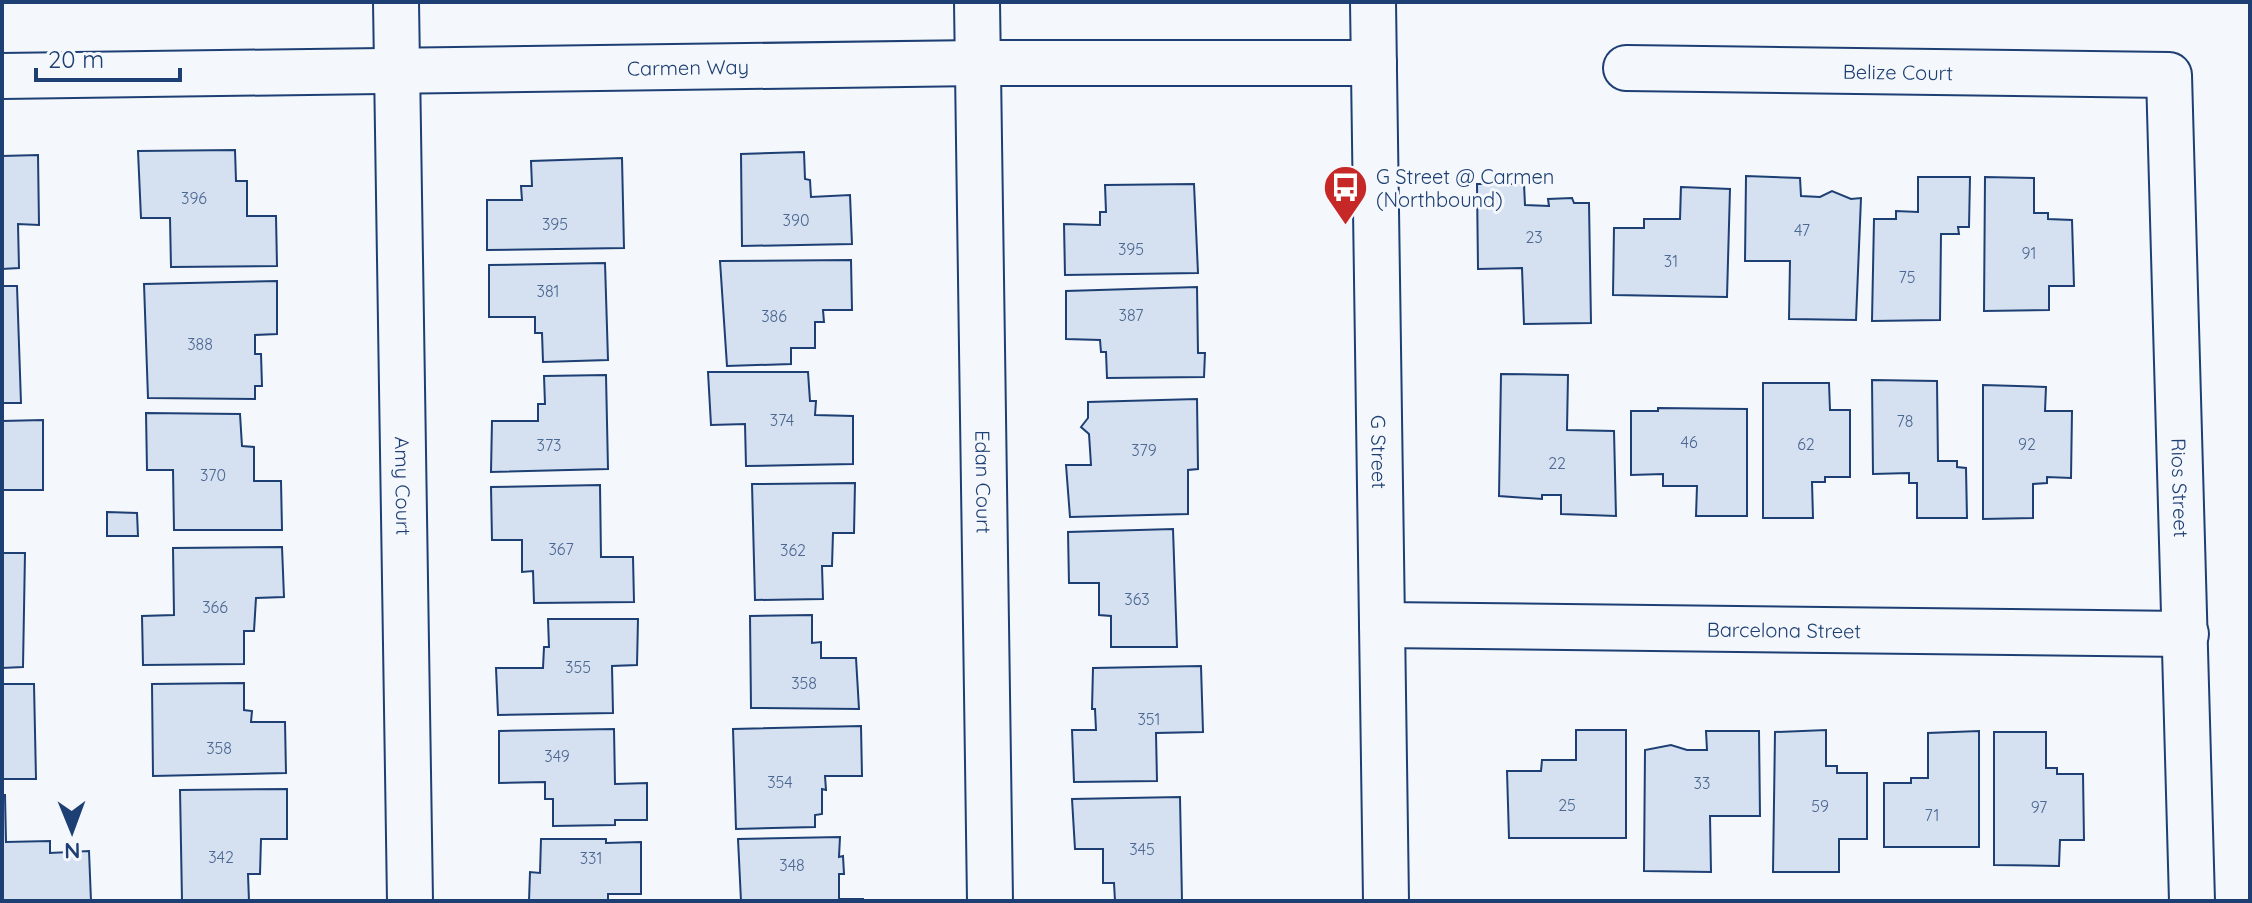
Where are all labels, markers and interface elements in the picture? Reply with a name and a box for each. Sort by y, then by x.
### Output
scale bar [36,32,180,82]
text: 20 m [48,44,104,74]
street label: Carmen Way [627,54,749,80]
street label: Belize Court [1843,58,1954,85]
bus stop icon: G Street @ Carmen (Northbound) [1321,164,1369,227]
place label: G Street @ Carmen (Northbound) [1376,164,1554,212]
house number: 396 [181,188,207,208]
house number: 390 [783,210,809,230]
house number: 395 [542,214,568,234]
house number: 47 [1794,220,1810,240]
house number: 23 [1525,227,1543,247]
house number: 395 [1118,239,1144,259]
house number: 91 [2022,243,2036,263]
house number: 31 [1664,251,1678,271]
house number: 75 [1899,267,1915,287]
house number: 381 [537,281,559,301]
house number: 387 [1119,305,1143,325]
house number: 386 [761,306,787,326]
house number: 388 [187,334,213,354]
house number: 374 [770,410,794,430]
house number: 78 [1897,411,1913,431]
street label: G Street [1366,415,1393,489]
street label: Edan Court [971,430,997,534]
house number: 46 [1680,432,1698,452]
house number: 62 [1797,434,1815,454]
house number: 92 [2018,434,2036,454]
house number: 373 [537,435,561,455]
street label: Amy Court [390,436,417,536]
street label: Rios Street [2167,438,2194,538]
house number: 379 [1131,440,1157,460]
house number: 22 [1548,453,1566,473]
house number: 370 [200,465,226,485]
house number: 367 [548,539,574,559]
house number: 362 [780,540,806,560]
house number: 363 [1124,589,1150,609]
house number: 366 [202,597,228,617]
street label: Barcelona Street [1707,616,1862,643]
house number: 355 [565,657,591,677]
house number: 358 [791,673,817,693]
house number: 351 [1137,709,1161,729]
house number: 358 [206,738,232,758]
house number: 349 [544,746,570,766]
house number: 354 [767,772,793,792]
house number: 33 [1694,773,1710,793]
north arrow [32,791,112,871]
house number: 25 [1558,795,1576,815]
house number: 59 [1811,796,1829,816]
house number: 97 [2031,797,2047,817]
house number: 71 [1925,805,1939,825]
text: N [64,837,81,865]
house number: 345 [1129,839,1155,859]
house number: 342 [208,847,234,867]
house number: 331 [580,848,602,868]
house number: 348 [779,855,805,875]

